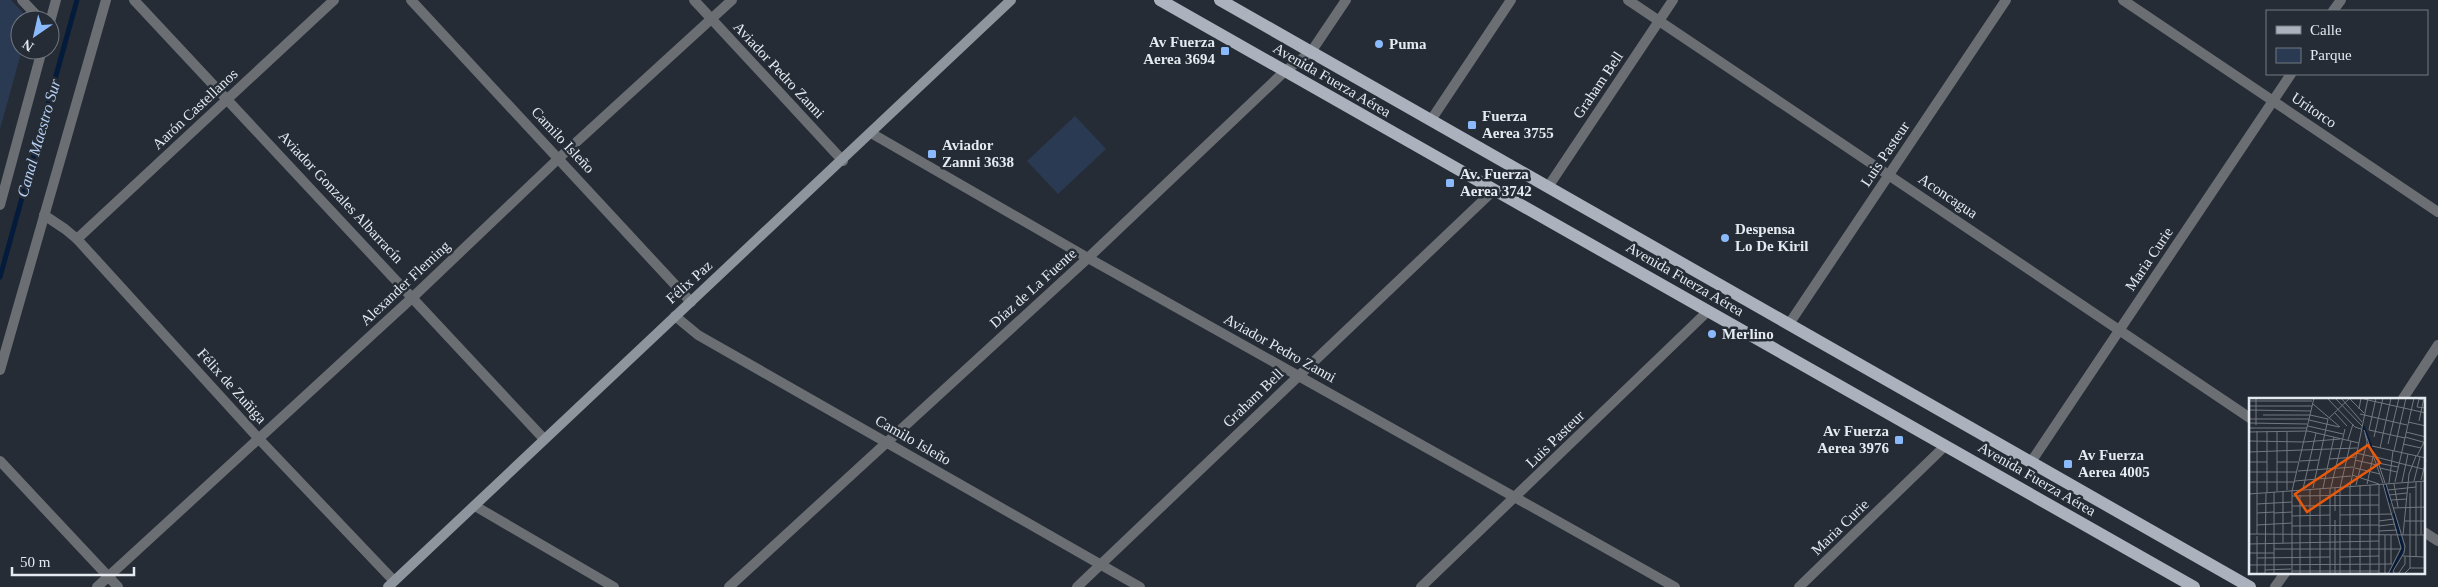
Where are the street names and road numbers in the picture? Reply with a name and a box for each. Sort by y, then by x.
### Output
street label: Aviador Pedro Zanni [730,19,828,121]
street label: Avenida Fuerza Aérea [1270,40,1394,120]
street label: Graham Bell [1570,49,1626,121]
street label: Aarón Castellanos [149,65,241,152]
street label: Uritorco [2288,89,2340,131]
street label: Camilo Isleño [528,104,598,176]
street label: Luis Pasteur [1858,119,1912,189]
street label: Aviador Gonzales Albarracín [276,128,407,267]
street label: Aconcagua [1916,171,1981,222]
street label: Maria Curie [2122,224,2176,294]
street label: Alexander Fleming [357,237,453,328]
street label: Avenida Fuerza Aérea [1623,239,1747,319]
street label: Díaz de La Fuente [987,245,1080,331]
street label: Félix Paz [663,257,716,307]
street label: Aviador Pedro Zanni [1221,311,1339,385]
street label: Félix de Zuñiga [194,345,270,427]
street label: Graham Bell [1220,365,1286,431]
street label: Luis Pasteur [1523,407,1587,471]
street label: Camilo Isleño [872,412,954,468]
street label: Avenida Fuerza Aérea [1975,439,2099,519]
street label: Maria Curie [1808,496,1872,558]

